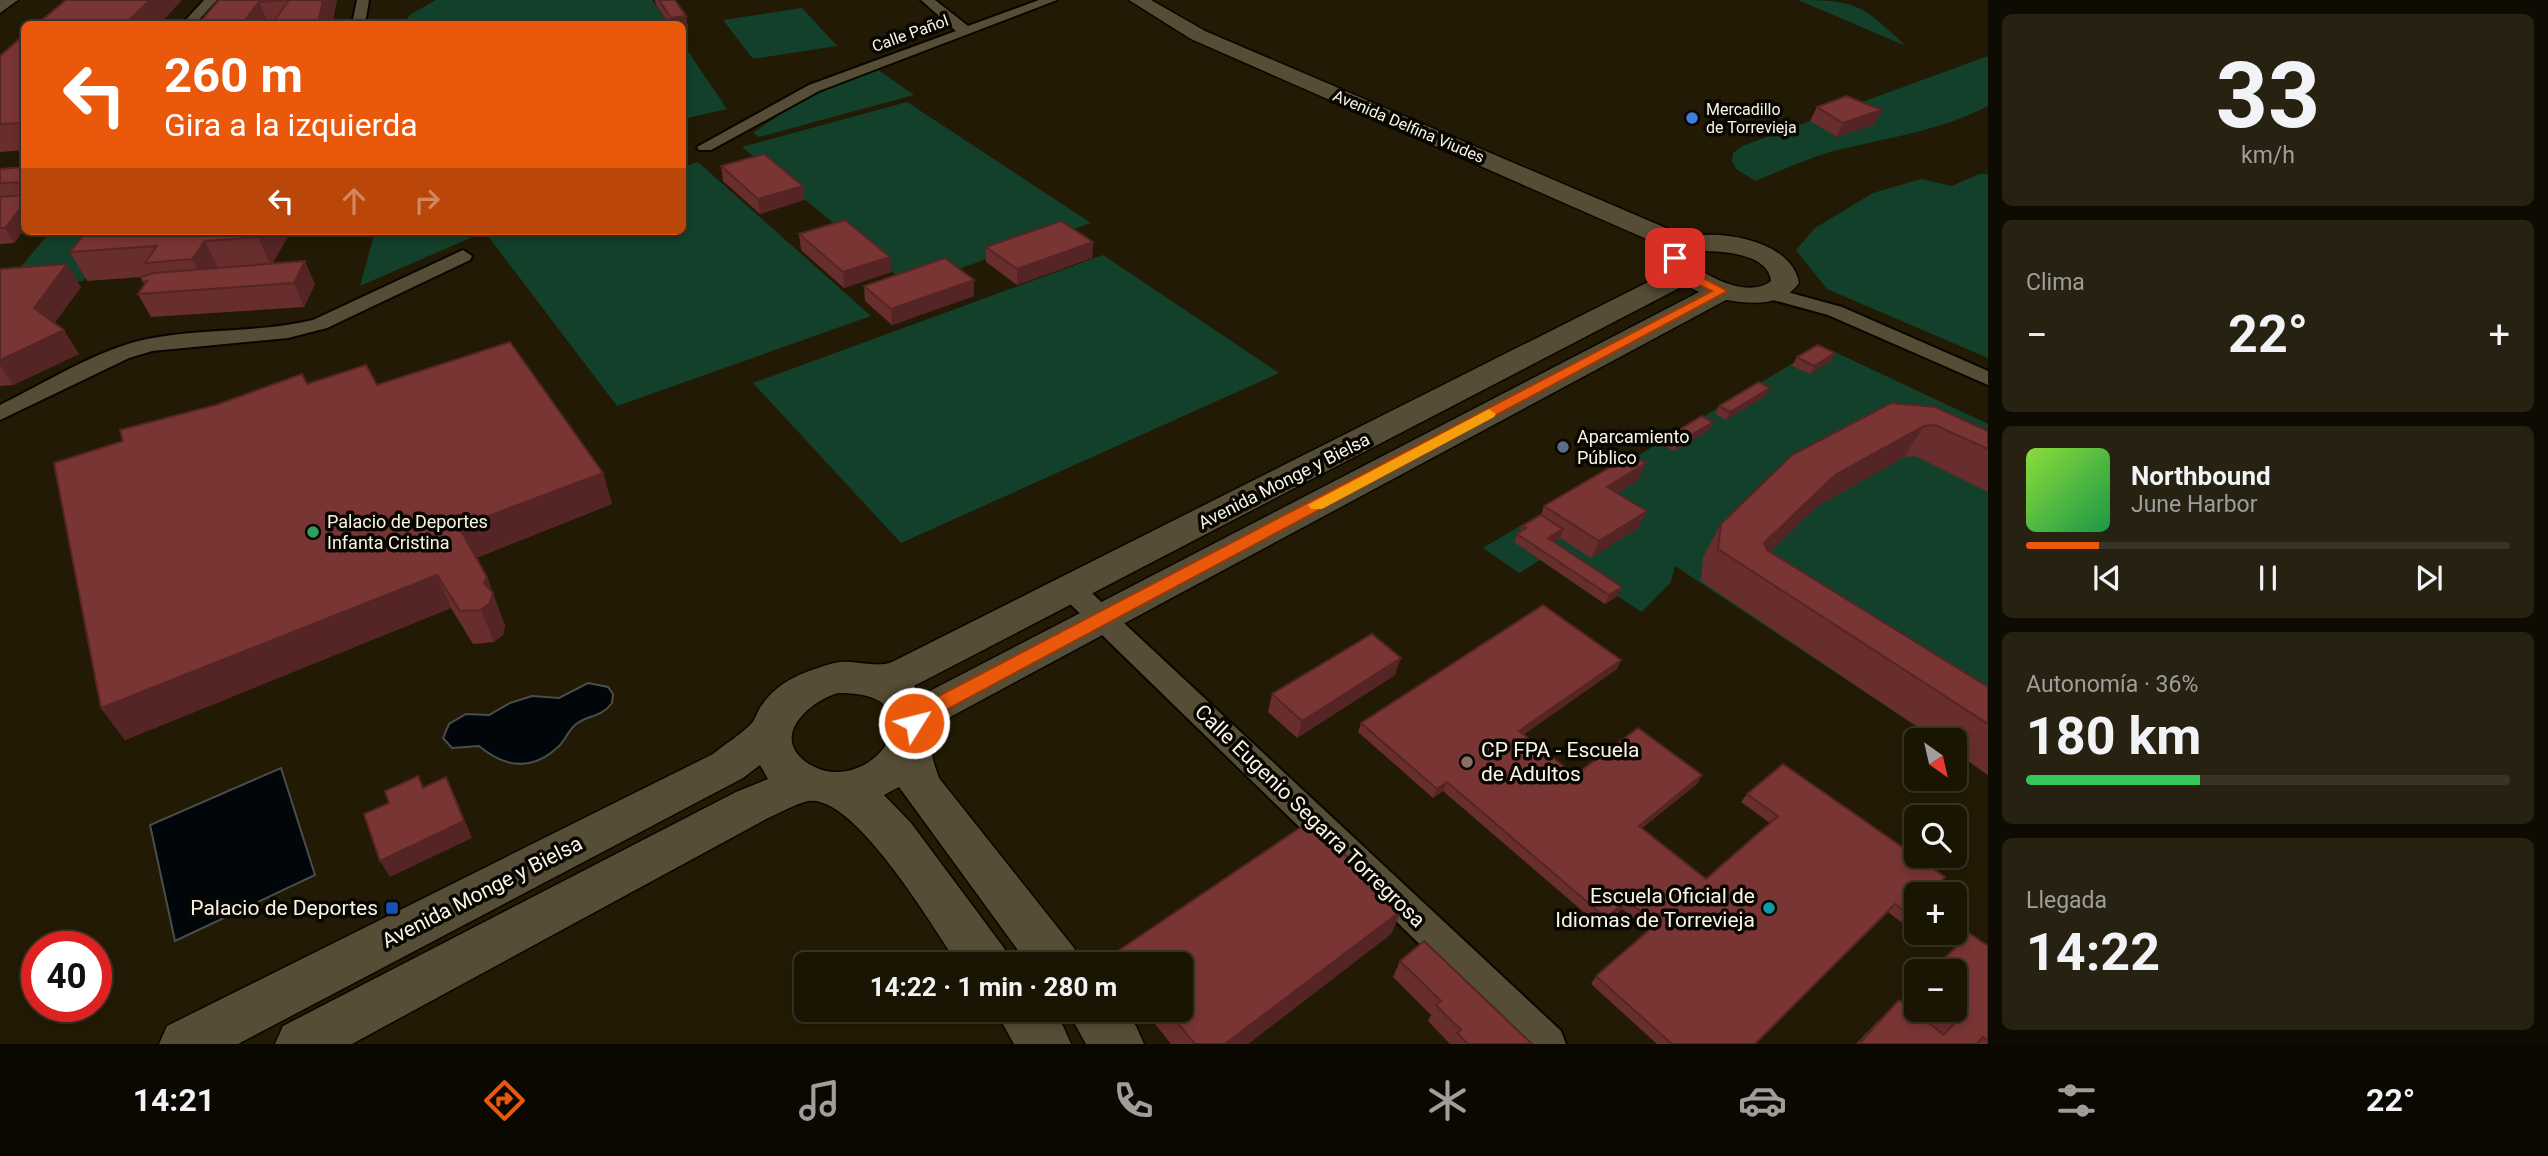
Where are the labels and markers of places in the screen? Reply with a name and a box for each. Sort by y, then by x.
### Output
place label: Mercadillo de Torrevieja [1706,100,1797,137]
marker: Mercadillo de Torrevieja [1684,110,1700,126]
pin [1645,228,1705,288]
place label: Aparcamiento Público [1577,426,1689,468]
marker: Aparcamiento Público [1555,439,1571,455]
place label: Palacio de Deportes Infanta Cristina [327,511,488,553]
marker: Palacio de Deportes Infanta Cristina [305,524,321,540]
place label: CP FPA - Escuela de Adultos [1481,738,1640,786]
marker: CP FPA - Escuela de Adultos [1459,754,1475,770]
place label: Escuela Oficial de Idiomas de Torrevieja [1555,884,1755,932]
place label: Palacio de Deportes [190,896,378,920]
marker: Palacio de Deportes [384,900,400,916]
marker: Escuela Oficial de Idiomas de Torrevieja [1761,900,1777,916]

